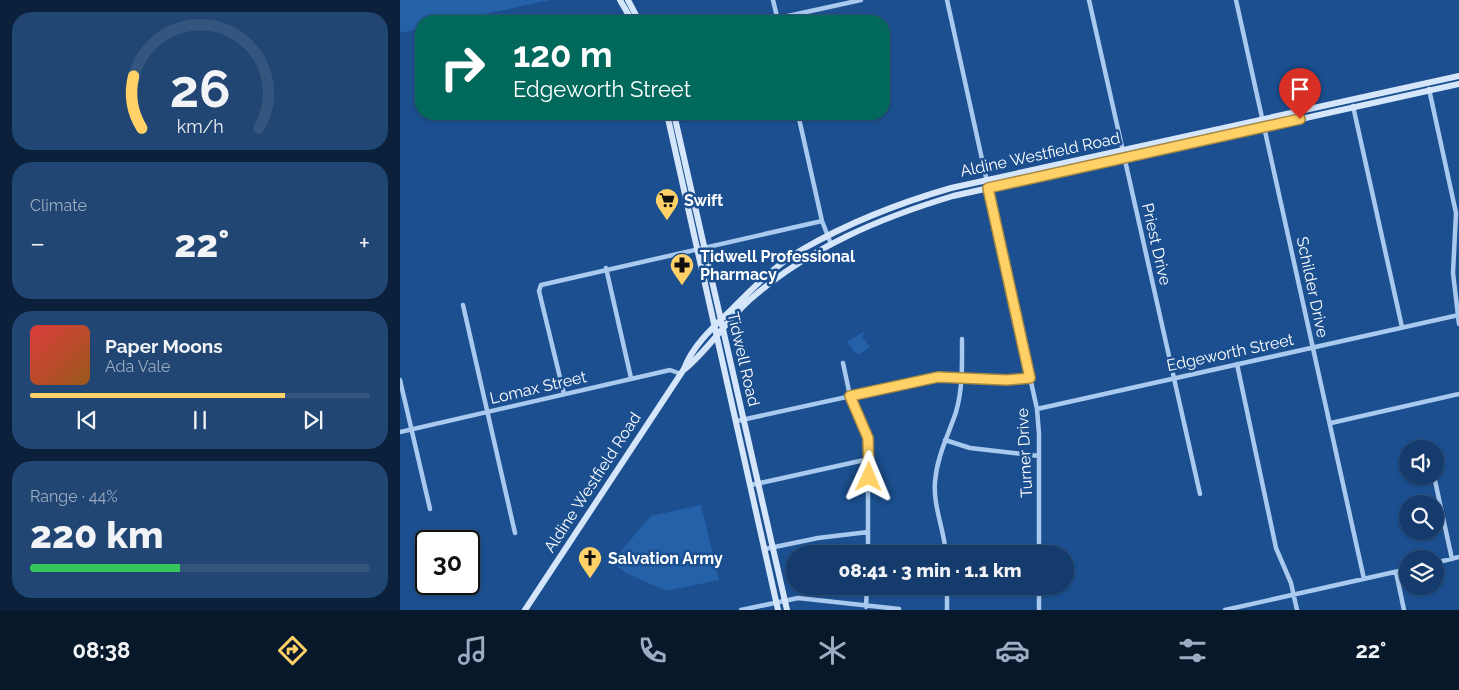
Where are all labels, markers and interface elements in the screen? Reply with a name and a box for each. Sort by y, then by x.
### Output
text: 120 m [513,34,613,75]
icon: right [430,35,495,100]
text: 26 [170,58,230,119]
pin [1279,68,1321,119]
icon: arrive [1286,75,1314,103]
text: Edgeworth Street [513,76,691,102]
text: km/h [176,116,224,137]
street label: Aldine Westfield Road [958,128,1122,181]
supermarket icon: Swift [654,187,680,221]
place label: Swift [684,191,723,210]
text: Climate [30,196,87,215]
street label: Priest Drive [1138,201,1175,287]
text: 22° [174,221,229,266]
text: − [30,227,45,260]
text: + [358,227,370,260]
street label: Schilder Drive [1293,235,1332,339]
place label: Tidwell Professional Pharmacy [700,247,856,284]
pharmacy icon: Tidwell Professional Pharmacy [669,252,695,286]
street label: Tidwell Road [723,310,764,408]
street label: Edgeworth Street [1165,330,1296,375]
text: Paper Moons [105,335,223,357]
text: Ada Vale [105,357,170,376]
street label: Lomax Street [488,367,589,408]
icon: previous [73,406,101,434]
icon: pause [186,406,214,434]
icon: next [299,406,327,434]
street label: Turner Drive [1013,408,1036,498]
street label: Aldine Westfield Road [540,409,645,556]
map controls [1399,440,1444,595]
button: sound [1399,440,1444,485]
position arrow [842,450,894,502]
text: Range · 44% [30,487,118,506]
button: search [1399,495,1444,540]
text: 220 km [30,512,163,557]
speed limit sign: 30 [415,530,480,595]
church icon: Salvation Army [577,545,603,579]
place label: Salvation Army [608,549,723,568]
button: layers [1399,550,1444,595]
text: 08:41 · 3 min · 1.1 km [838,559,1022,581]
icon: directions [275,633,310,668]
icon: music [455,633,490,668]
icon: phone [635,633,670,668]
icon: climate [815,633,850,668]
icon: car [995,633,1030,668]
icon: filters [1175,633,1210,668]
text: 08:38 [73,637,130,663]
text: 22° [1355,637,1386,663]

